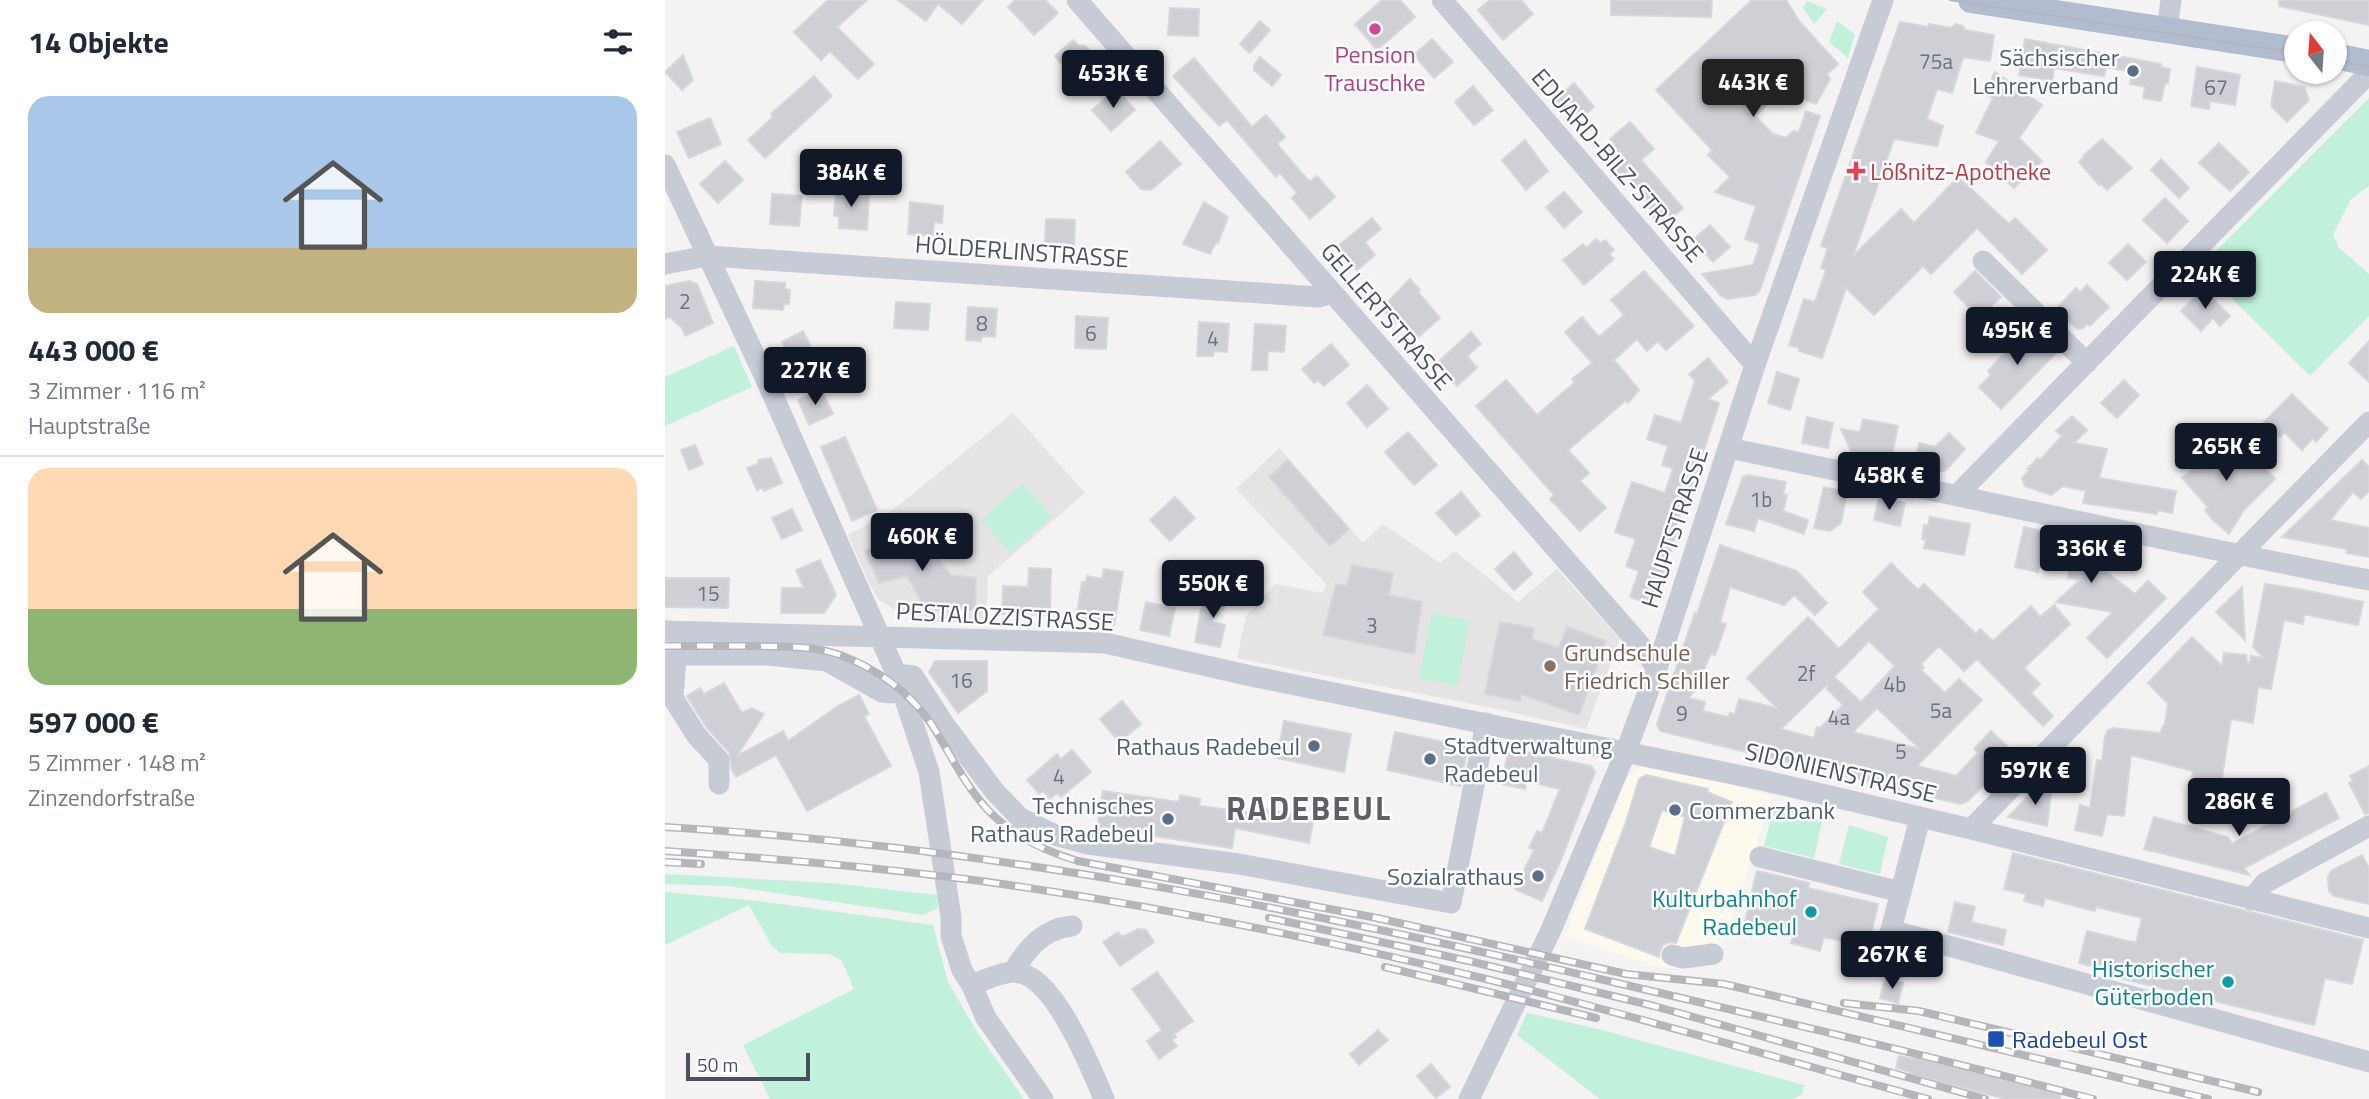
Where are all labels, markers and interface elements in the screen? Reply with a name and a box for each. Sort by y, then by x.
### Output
text: 14 Objekte [28,19,169,65]
marker: Pension Trauschke [1367,21,1383,37]
north arrow [2284,21,2347,84]
map controls [2284,21,2347,84]
icon: filters [599,23,637,61]
place label: Pension Trauschke [1324,36,1426,100]
place label: Sächsischer Lehrerverband [1972,39,2119,103]
house number: 75a [1919,45,1953,77]
pin: 453K € [1056,50,1170,110]
text: 453K € [1078,55,1148,90]
street label: EDUARD-BILZ-STRASSE [1523,60,1713,270]
pin: 443K € [1696,60,1810,119]
marker: Sächsischer Lehrerverband [2125,63,2141,79]
text: 443K € [1718,64,1788,99]
house number: 67 [2204,71,2228,103]
icon: home [270,142,396,268]
pin: 384K € [794,150,908,209]
place label: Lößnitz-Apotheke [1870,153,2051,189]
text: 384K € [816,154,886,189]
marker: Lößnitz-Apotheke [1848,163,1864,179]
street label: HÖLDERLINSTRASSE [914,226,1130,276]
street label: GELLERTSTRASSE [1313,234,1461,398]
pin: 224K € [2148,252,2262,311]
text: 224K € [2170,256,2240,291]
house number: 2 [679,285,691,317]
house number: 8 [976,307,988,339]
pin: 495K € [1960,308,2074,367]
text: 495K € [1982,312,2052,347]
house number: 6 [1085,317,1097,349]
house number: 4 [1207,322,1219,354]
text: 443 000 € [28,327,159,373]
pin: 227K € [758,348,872,407]
text: 227K € [780,352,850,387]
text: 3 Zimmer · 116 m² [28,373,206,408]
text: Hauptstraße [28,408,150,443]
pin: 265K € [2169,424,2283,483]
text: 265K € [2191,428,2261,463]
street label: HAUPTSTRASSE [1631,443,1717,613]
pin: 458K € [1832,452,1946,512]
text: 458K € [1854,457,1924,492]
house number: 1b [1750,483,1772,515]
icon: home [270,514,396,640]
pin: 460K € [865,514,979,573]
text: 460K € [887,518,957,553]
pin: 336K € [2034,526,2148,585]
text: 336K € [2056,530,2126,565]
pin: 550K € [1156,560,1270,620]
text: 550K € [1178,565,1248,600]
house number: 15 [696,577,720,609]
street label: PESTALOZZISTRASSE [895,592,1115,640]
house number: 3 [1366,609,1378,641]
place label: Grundschule Friedrich Schiller [1564,634,1730,698]
house number: 2f [1797,657,1815,689]
marker: Grundschule Friedrich Schiller [1542,658,1558,674]
house number: 16 [949,664,973,696]
house number: 4b [1884,668,1906,700]
house number: 5a [1930,694,1953,726]
house number: 9 [1676,697,1688,729]
text: 597 000 € [28,699,159,745]
house number: 4a [1828,701,1851,733]
place label: Stadtverwaltung Radebeul [1444,727,1612,791]
place label: Rathaus Radebeul [1116,728,1300,764]
street label: SIDONIENSTRASSE [1742,732,1940,812]
house number: 5 [1895,735,1907,767]
marker: Rathaus Radebeul [1306,738,1322,754]
text: 5 Zimmer · 148 m² [28,745,206,780]
pin: 597K € [1978,748,2092,807]
marker: Stadtverwaltung Radebeul [1422,751,1438,767]
text: 597K € [2000,752,2070,787]
house number: 4 [1053,760,1065,792]
pin: 286K € [2182,778,2296,838]
text: Zinzendorfstraße [28,780,195,815]
text: 286K € [2204,783,2274,818]
district label: RADEBEUL [1226,784,1392,832]
place label: Technisches Rathaus Radebeul [970,787,1154,851]
place label: Commerzbank [1689,792,1835,828]
marker: Commerzbank [1667,802,1683,818]
marker: Technisches Rathaus Radebeul [1160,811,1176,827]
place label: Sozialrathaus [1387,858,1524,894]
marker: Sozialrathaus [1530,868,1546,884]
place label: Kulturbahnhof Radebeul [1652,880,1797,944]
marker: Kulturbahnhof Radebeul [1803,904,1819,920]
pin: 267K € [1835,932,1949,991]
text: 267K € [1857,936,1927,971]
place label: Historischer Güterboden [2092,950,2214,1014]
marker: Historischer Güterboden [2220,974,2236,990]
place label: Radebeul Ost [2012,1021,2148,1057]
marker: Radebeul Ost [1986,1029,2006,1049]
scale bar [686,1050,810,1082]
text: 50 m [697,1050,738,1079]

